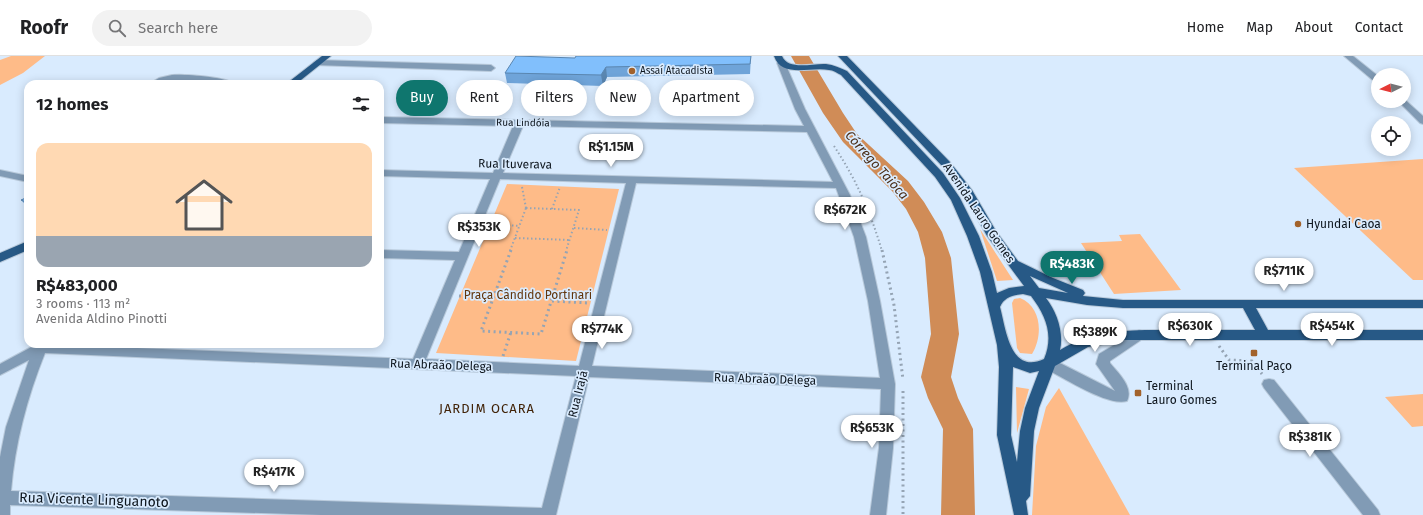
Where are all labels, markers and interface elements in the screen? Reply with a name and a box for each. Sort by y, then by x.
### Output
search box [92,10,372,46]
text: Roofr [20,16,68,39]
icon: search [106,17,128,39]
text: Search here [138,19,218,37]
text: Home [1187,19,1224,36]
text: Map [1246,19,1273,36]
text: About [1295,19,1333,36]
text: Contact [1355,19,1403,36]
place label: Assaí Atacadista [640,64,713,77]
marker: Assaí Atacadista [627,66,637,76]
north arrow [1371,68,1411,108]
map controls [1371,68,1411,156]
chip: Buy [396,80,448,116]
chip: Rent [456,80,513,116]
chip: Filters [521,80,587,116]
chip: New [595,80,651,116]
chip: Apartment [659,80,754,116]
icon: filters [350,93,372,115]
text: 12 homes [36,94,108,115]
button: locate [1371,116,1411,156]
street label: Rua Lindóia [496,117,550,129]
water label: Córrego Taióca [842,128,912,202]
pin: R$1.15M [574,134,648,168]
text: R$1.15M [588,139,634,154]
street label: Rua Ituverava [478,156,552,172]
street label: Avenida Lauro Gomes [940,160,1018,266]
icon: home [168,169,240,241]
pin: R$672K [812,197,878,231]
text: R$672K [824,202,866,217]
pin: R$353K [446,214,512,248]
place label: Hyundai Caoa [1306,217,1381,231]
text: R$353K [457,219,501,234]
marker: Hyundai Caoa [1293,219,1303,229]
pin: R$483K [1039,251,1105,285]
text: R$483K [1050,256,1094,271]
pin: R$711K [1251,258,1317,292]
text: R$711K [1264,263,1304,278]
text: R$483,000 [36,275,118,296]
park label: Praça Cândido Portinari [464,288,592,302]
text: 3 rooms · 113 m² [36,296,130,311]
text: Avenida Aldino Pinotti [36,311,167,326]
pin: R$630K [1157,313,1223,347]
pin: R$454K [1299,313,1365,347]
pin: R$774K [569,316,635,350]
text: R$630K [1168,318,1212,333]
text: R$454K [1310,318,1354,333]
pin: R$389K [1062,319,1128,353]
text: R$774K [581,321,623,336]
text: R$389K [1073,324,1117,339]
marker: Terminal Paço [1249,348,1259,358]
street label: Rua Abraão Delega [390,356,492,374]
place label: Terminal Paço [1216,359,1292,373]
street label: Rua Irajá [565,369,591,419]
street label: Rua Abraão Delega [714,370,816,388]
place label: Terminal Lauro Gomes [1146,379,1217,407]
marker: Terminal Lauro Gomes [1133,388,1143,398]
district label: JARDIM OCARA [439,401,535,416]
pin: R$653K [839,415,905,449]
text: R$653K [850,420,894,435]
pin: R$381K [1277,424,1343,458]
text: R$381K [1288,429,1332,444]
pin: R$417K [241,459,307,493]
text: R$417K [253,464,295,479]
street label: Rua Vicente Linguanoto [19,489,169,511]

